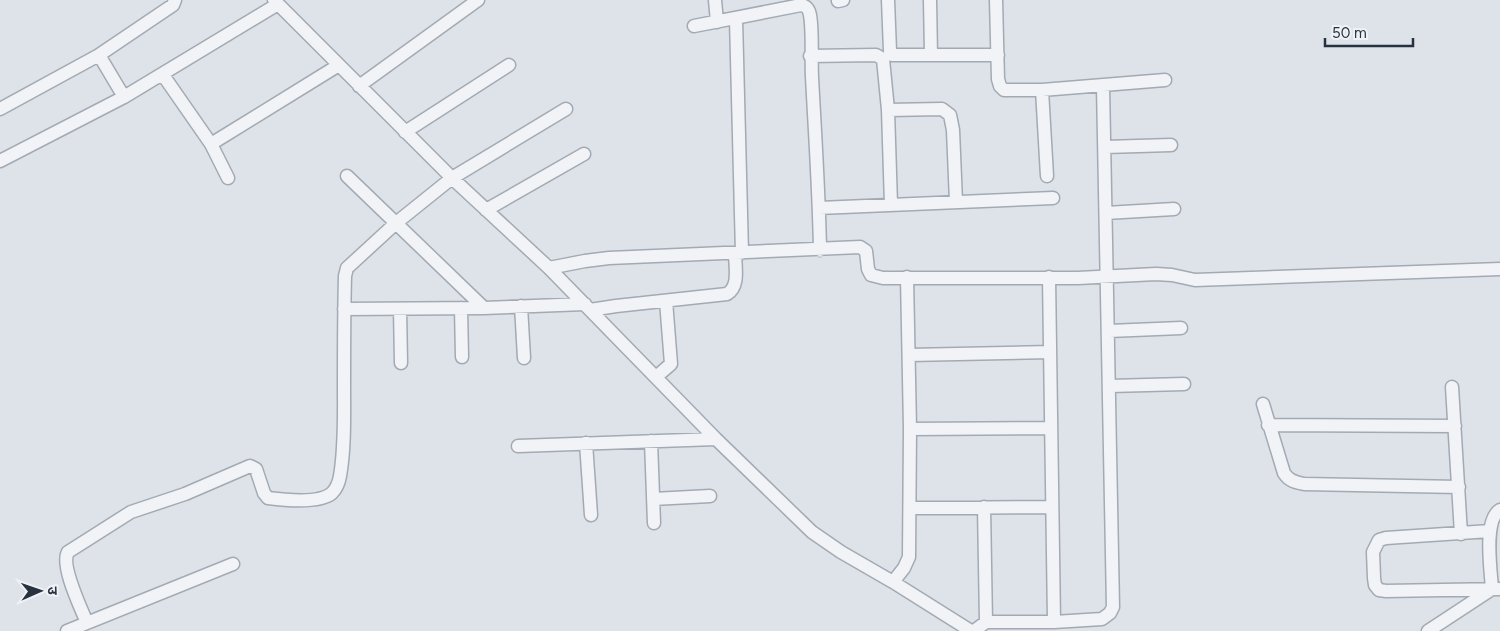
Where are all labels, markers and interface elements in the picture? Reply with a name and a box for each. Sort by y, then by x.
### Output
scale bar [1325,15,1412,47]
text: 50 m [1332,24,1367,42]
north arrow [15,566,65,616]
text: उ [44,586,61,596]

